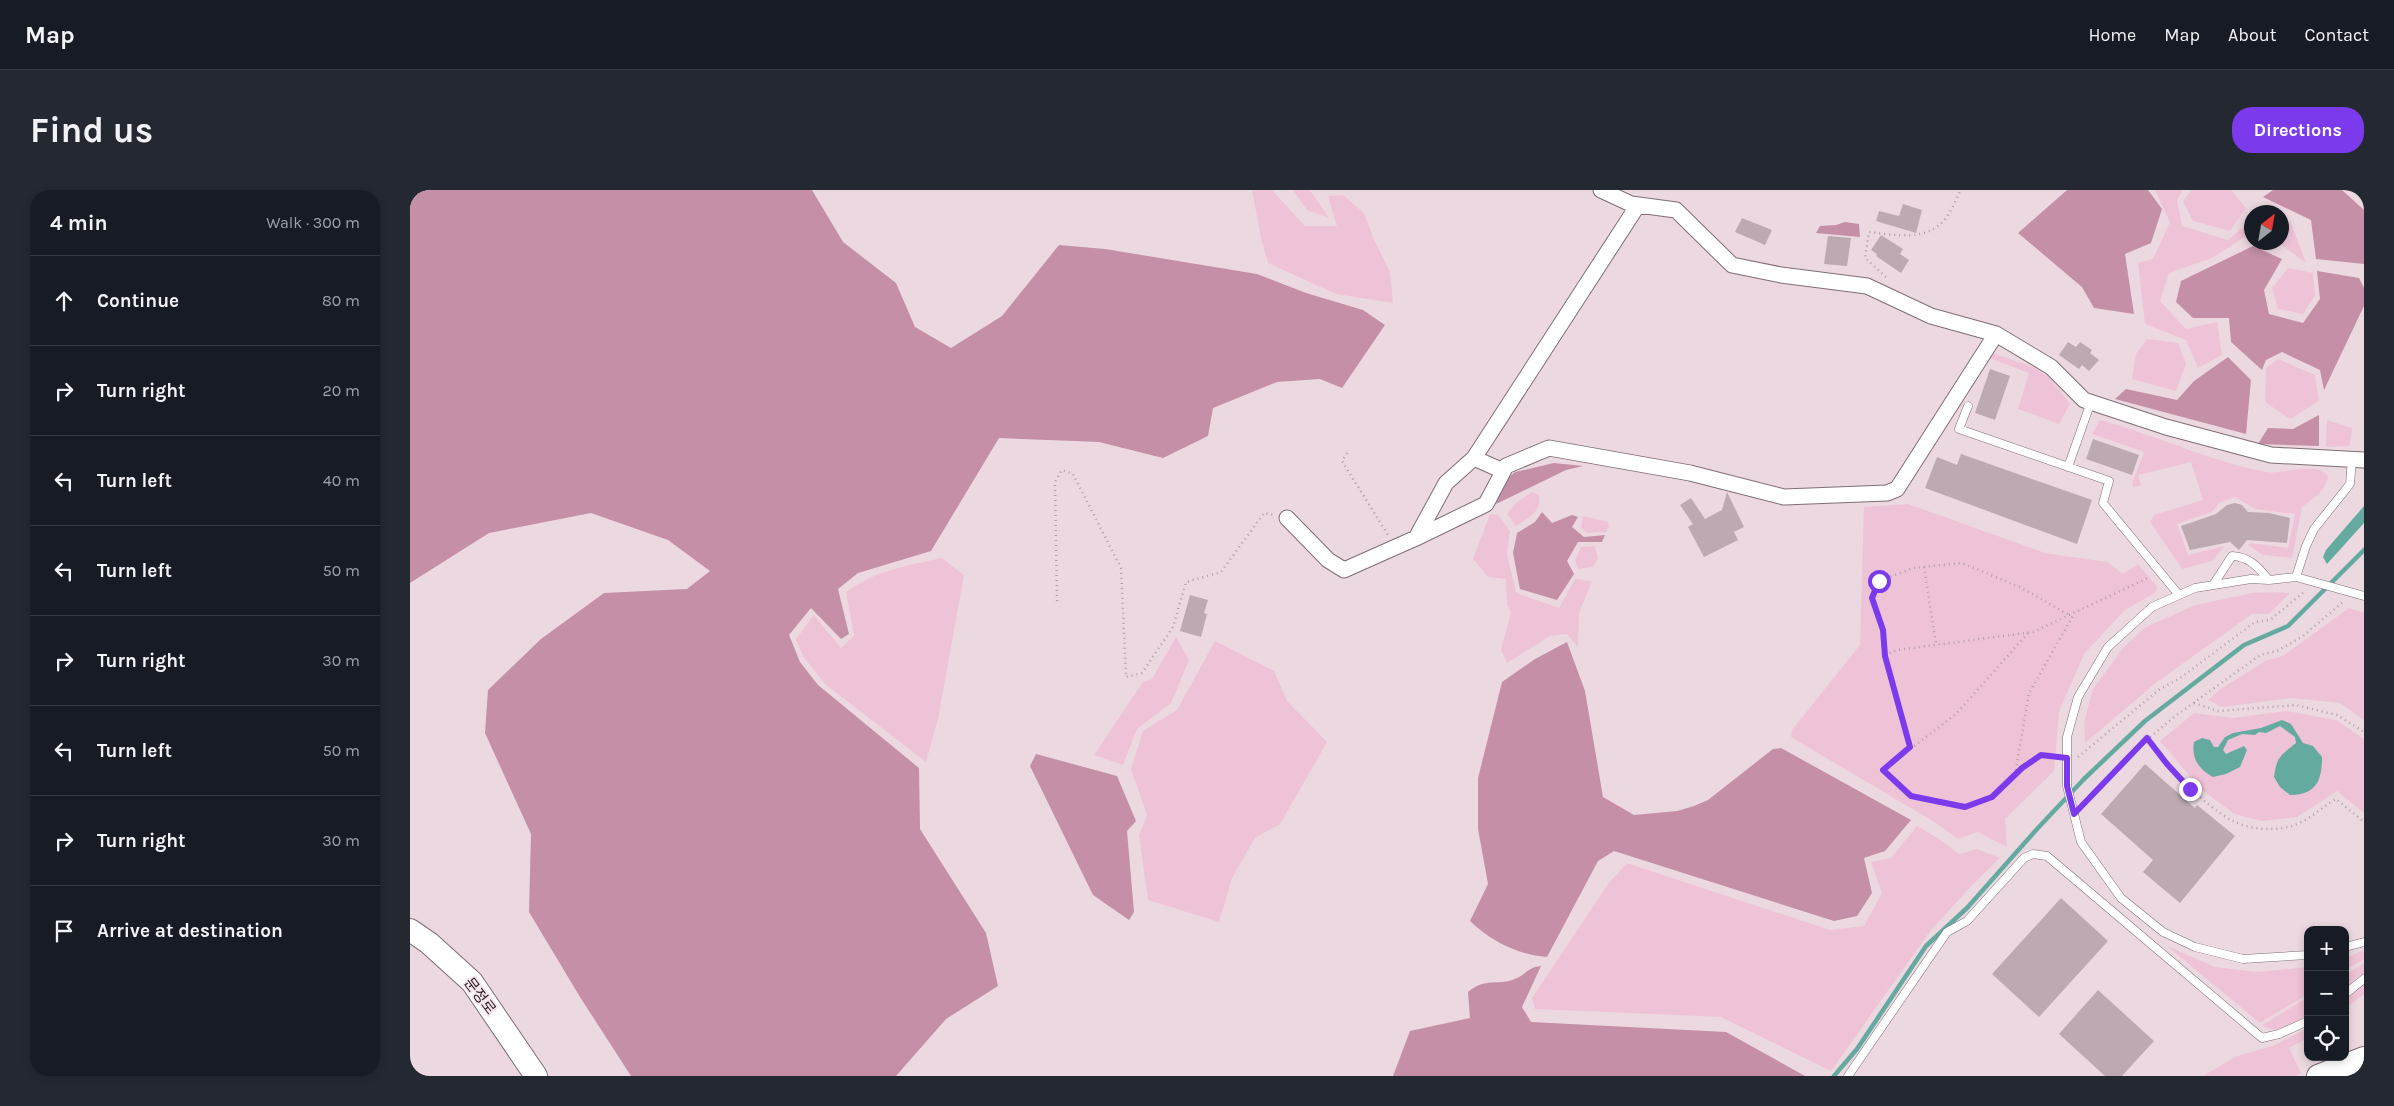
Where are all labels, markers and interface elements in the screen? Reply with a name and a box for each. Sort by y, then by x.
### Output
text: Map [25,21,75,49]
text: Home [2088,24,2136,46]
text: Map [2164,24,2200,46]
text: About [2228,24,2277,46]
text: Contact [2305,24,2369,46]
button: Directions [2232,107,2364,153]
text: Find us [30,110,153,151]
north arrow [2244,205,2289,250]
text: 4 min [50,211,108,235]
text: Walk · 300 m [266,213,360,232]
icon: ahead [50,287,78,315]
text: Continue [97,290,179,312]
text: 80 m [322,291,360,310]
icon: right [50,377,78,405]
text: Turn right [97,380,186,402]
text: 20 m [322,381,360,400]
icon: left [50,467,78,495]
text: Turn left [97,470,172,492]
text: 40 m [323,471,360,490]
icon: left [50,557,78,585]
text: Turn left [97,560,172,582]
text: 50 m [323,561,360,580]
route start [1868,570,1891,593]
icon: right [50,647,78,675]
text: Turn right [97,650,186,672]
text: 30 m [322,651,360,670]
icon: left [50,737,78,765]
text: Turn left [97,740,172,762]
text: 50 m [323,741,360,760]
route end [2179,778,2202,801]
icon: right [50,827,78,855]
text: Turn right [97,830,186,852]
text: 30 m [322,831,360,850]
icon: arrive [50,917,78,945]
text: Arrive at destination [97,920,283,942]
map controls [2304,926,2349,1061]
button: + [2304,926,2349,971]
button: − [2304,971,2349,1016]
street label: 문정로 [460,974,500,1018]
button: locate [2304,1016,2349,1061]

